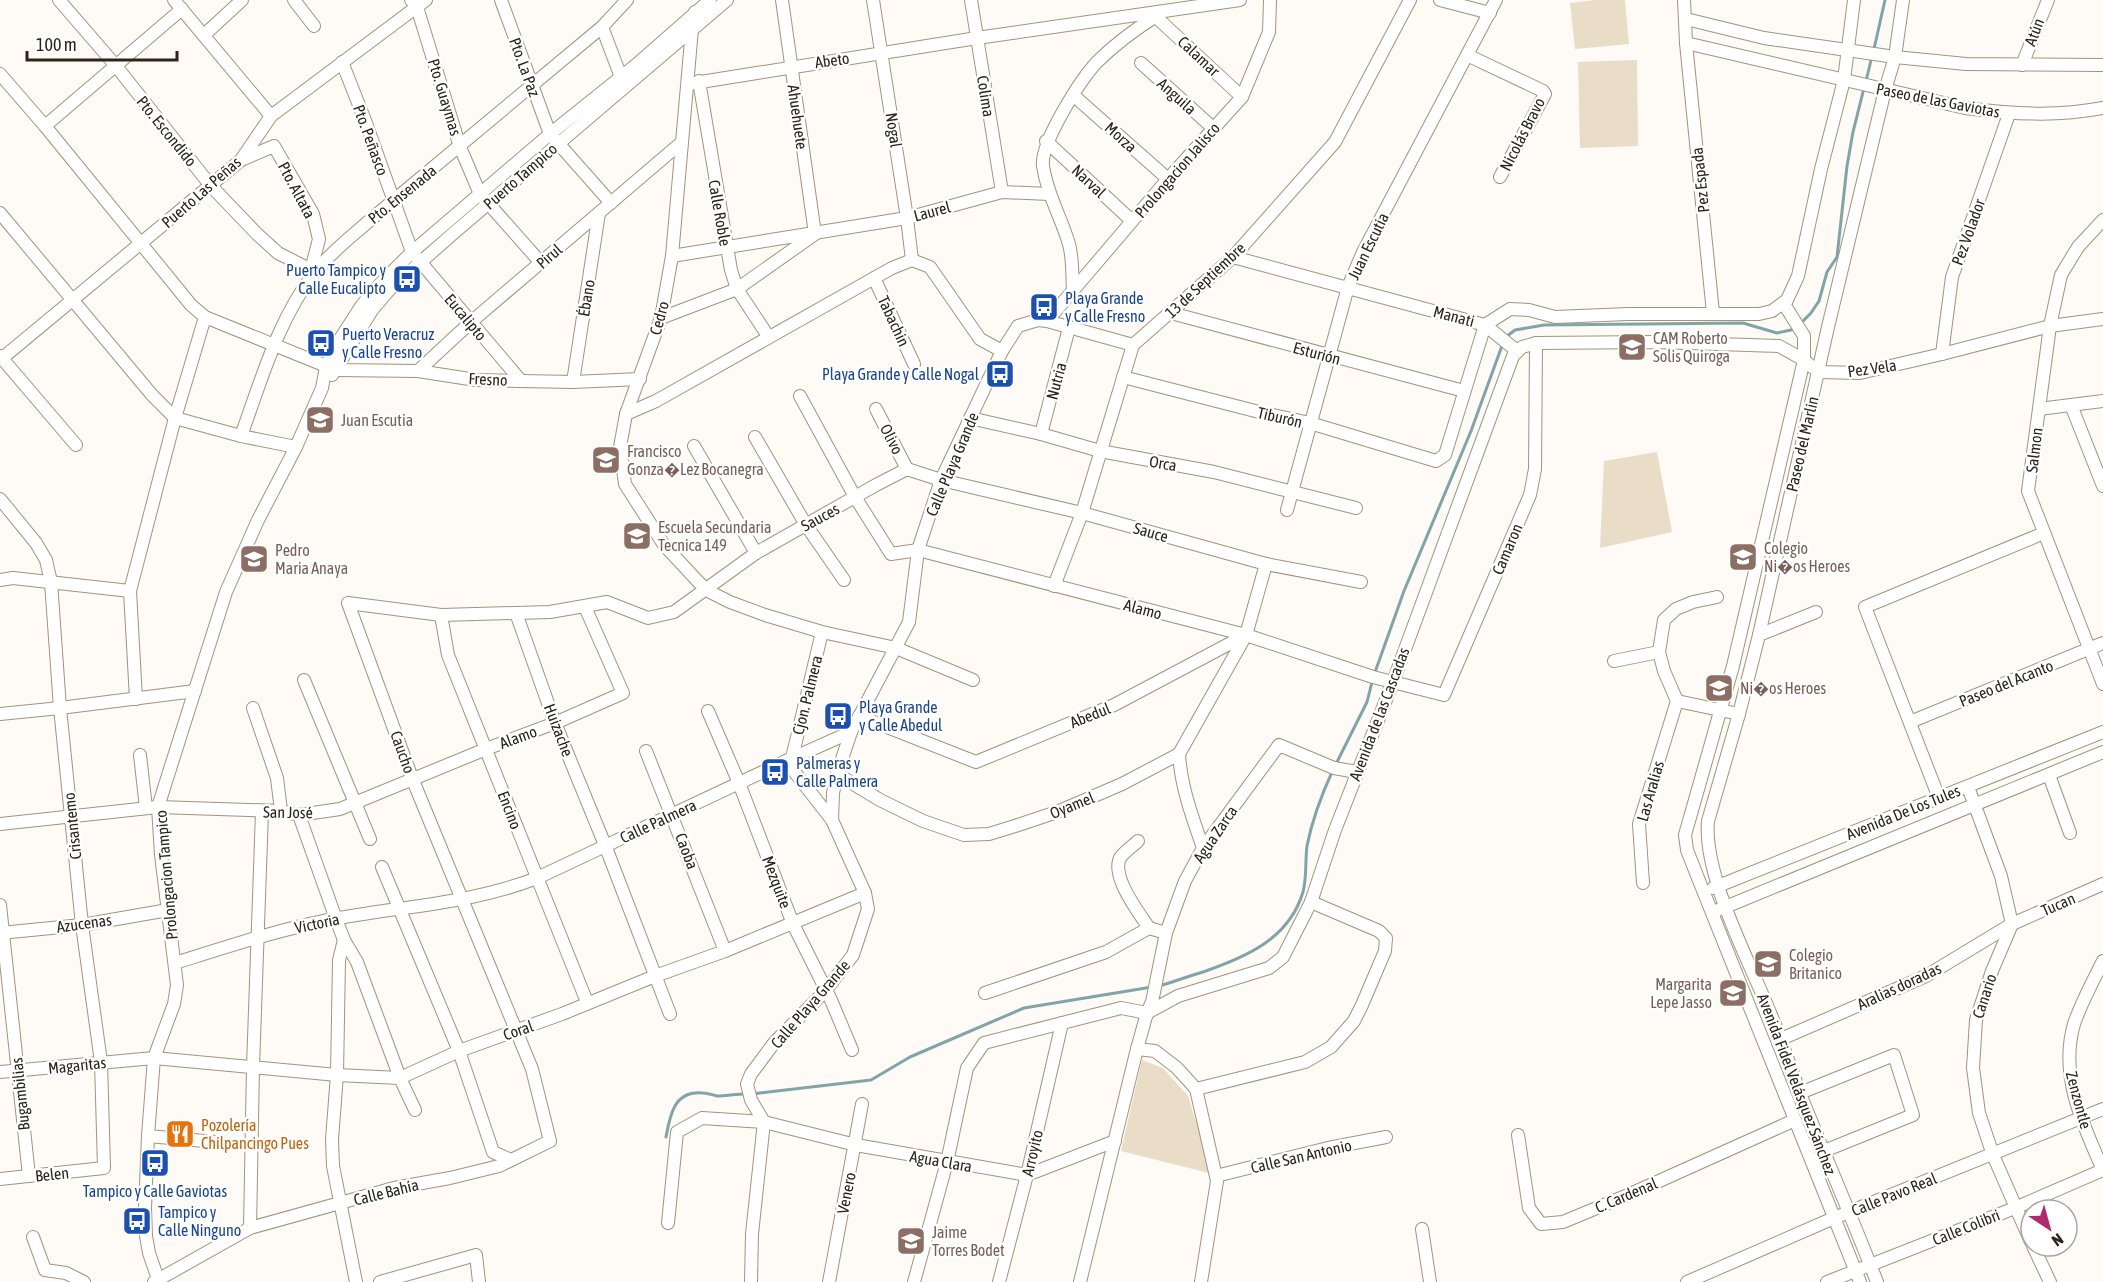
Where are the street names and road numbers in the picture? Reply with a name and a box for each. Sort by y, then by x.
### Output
street label: Atún [2021,16,2047,48]
street label: Calamar [1175,32,1224,80]
street label: Pto. La Paz [506,35,544,99]
street label: Abeto [814,49,850,71]
street label: Pto. Guaymas [424,56,465,138]
street label: Colima [974,74,998,118]
street label: Anguila [1153,74,1200,119]
street label: Paseo de las Gaviotas [1875,79,2002,121]
street label: Ahuehuete [785,84,811,150]
street label: Pto. Escondido [133,92,201,170]
street label: Nicolás Bravo [1496,95,1548,173]
street label: Pto. Peñasco [350,102,392,178]
street label: Nogal [882,111,905,150]
street label: Morza [1102,118,1140,156]
street label: Prolongacion Jalisco [1131,119,1224,222]
street label: Puerto Tampico [480,139,561,213]
street label: Pez Espada [1688,146,1713,213]
street label: Puerto Las Peñas [158,153,244,231]
street label: Pto. Altata [275,159,319,221]
street label: Pto. Ensenada [364,161,440,227]
street label: Narval [1068,161,1110,202]
street label: Calle Roble [705,179,735,247]
street label: Pez Volador [1948,196,1988,268]
street label: Laurel [912,197,953,225]
street label: Juan Escutia [1344,210,1392,282]
street label: 13 de Septiembre [1161,238,1249,322]
street label: Pirul [533,240,566,272]
street label: Ébano [574,278,598,318]
street label: Eucalipto [441,290,491,345]
street label: Tabachin [875,293,913,349]
street label: Cedro [646,299,672,337]
street label: Manati [1432,302,1476,330]
street label: Esturión [1291,338,1343,368]
street label: Pez Vela [1846,356,1898,380]
street label: Nutria [1042,360,1070,402]
street label: Fresno [468,369,508,389]
street label: Paseo del Marlin [1782,395,1822,493]
street label: Tiburón [1256,403,1304,431]
street label: Calle Playa Grande [922,409,983,519]
street label: Olivo [877,421,907,457]
street label: Salmon [2022,426,2046,474]
street label: Orca [1148,452,1178,474]
street label: Sauces [798,499,842,535]
street label: Sauce [1132,519,1170,545]
street label: Camaron [1488,521,1526,577]
street label: Alamo [1122,595,1164,623]
street label: Avenida de las Cascadas [1345,645,1413,783]
street label: Cjon. Palmera [788,654,827,737]
street label: Paseo del Acanto [1956,656,2056,710]
street label: Abedul [1067,698,1114,731]
street label: Huizache [541,701,577,759]
street label: Alamo [497,722,539,752]
street label: Caucho [387,728,419,776]
street label: Las Aralias [1633,758,1667,823]
street label: Avenida De Los Tules [1843,781,1963,843]
street label: Encino [495,788,525,832]
street label: Oyamel [1047,788,1098,823]
street label: Crisantemo [60,792,84,860]
street label: Calle Palmera [617,795,699,847]
street label: Agua Zarca [1189,802,1241,866]
street label: San José [263,803,313,821]
street label: Prolongacion Tampico [151,809,182,941]
street label: Caoba [672,830,702,872]
street label: Mezquite [758,853,795,911]
street label: Tucan [2038,889,2078,919]
street label: Victoria [293,909,341,937]
street label: Azucenas [55,910,113,936]
street label: Calle Playa Grande [767,956,854,1052]
street label: Aralias doradas [1854,959,1944,1013]
street label: Canario [1968,971,2000,1021]
street label: Avenida Fidel Velásquez Sánchez [1753,991,1840,1178]
street label: Coral [501,1016,536,1044]
street label: Magaritas [47,1053,107,1078]
street label: Bugambilias [7,1056,34,1131]
street label: Zenzontle [2063,1069,2095,1131]
street label: Arroyito [1018,1128,1047,1178]
street label: Calle San Antonio [1249,1136,1353,1176]
street label: Agua Clara [908,1147,973,1176]
street label: Belen [34,1163,70,1185]
street label: Calle Pavo Real [1849,1168,1940,1219]
street label: Venero [833,1171,859,1215]
street label: C. Cardenal [1592,1174,1661,1216]
street label: Calle Bahía [352,1175,420,1209]
street label: Calle Colibri [1930,1205,2002,1249]

